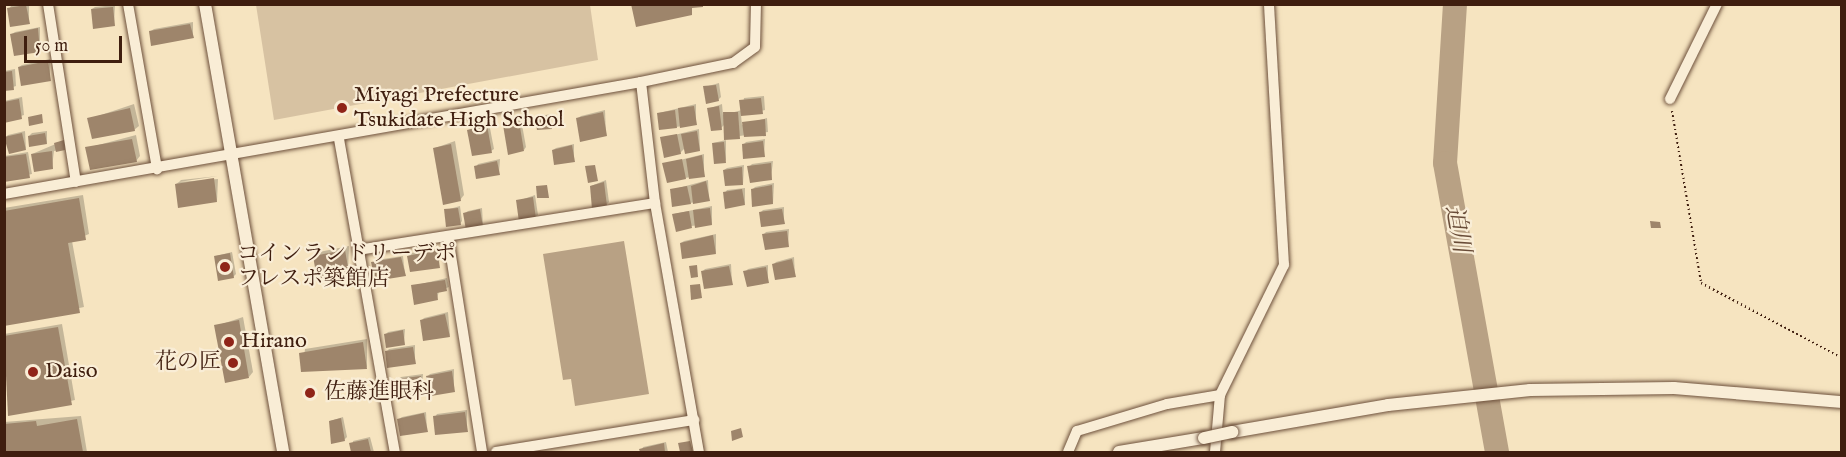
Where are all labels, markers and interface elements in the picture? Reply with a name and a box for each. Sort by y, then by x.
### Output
scale bar [27,24,124,62]
text: 50 m [35,35,68,58]
place label: Miyagi Prefecture Tsukidate High School [354,82,564,134]
marker: Miyagi Prefecture Tsukidate High School [335,101,349,115]
water label: 迫川 [1439,203,1475,255]
place label: コインランドリーデポ フレスポ築館店 [237,241,457,292]
marker: コインランドリーデポ フレスポ築館店 [218,260,232,274]
place label: Hirano [241,329,307,355]
marker: Hirano [222,335,236,349]
place label: 花の匠 [155,350,221,376]
marker: 花の匠 [226,356,240,370]
place label: Daiso [45,359,98,385]
marker: Daiso [26,365,40,379]
place label: 佐藤進眼科 [324,380,434,406]
marker: 佐藤進眼科 [301,384,319,402]

